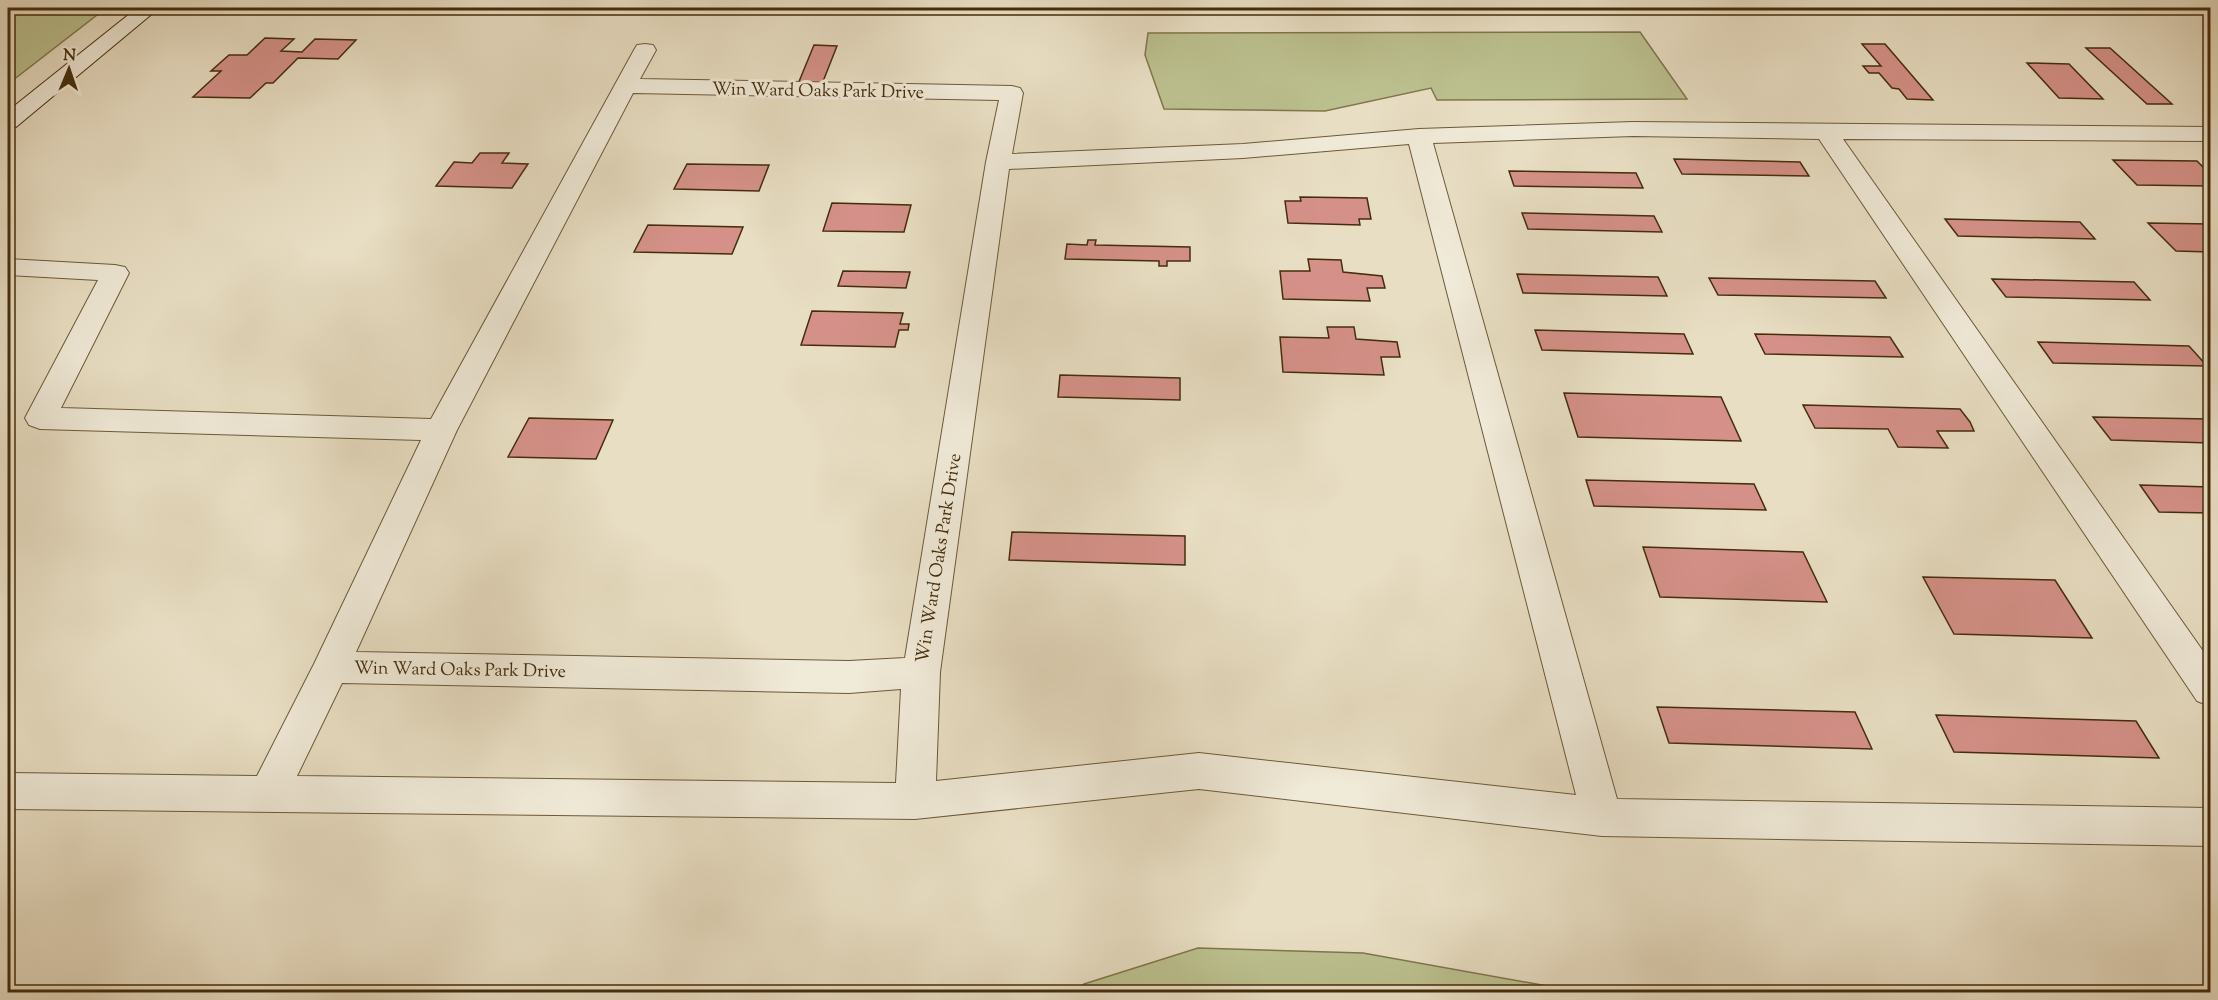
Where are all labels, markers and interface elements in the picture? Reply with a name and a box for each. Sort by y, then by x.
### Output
north arrow [39,39,99,99]
text: N [63,45,76,68]
street label: Win Ward Oaks Park Drive [712,77,924,107]
street label: Win Ward Oaks Park Drive [911,451,969,665]
street label: Win Ward Oaks Park Drive [354,656,566,686]

